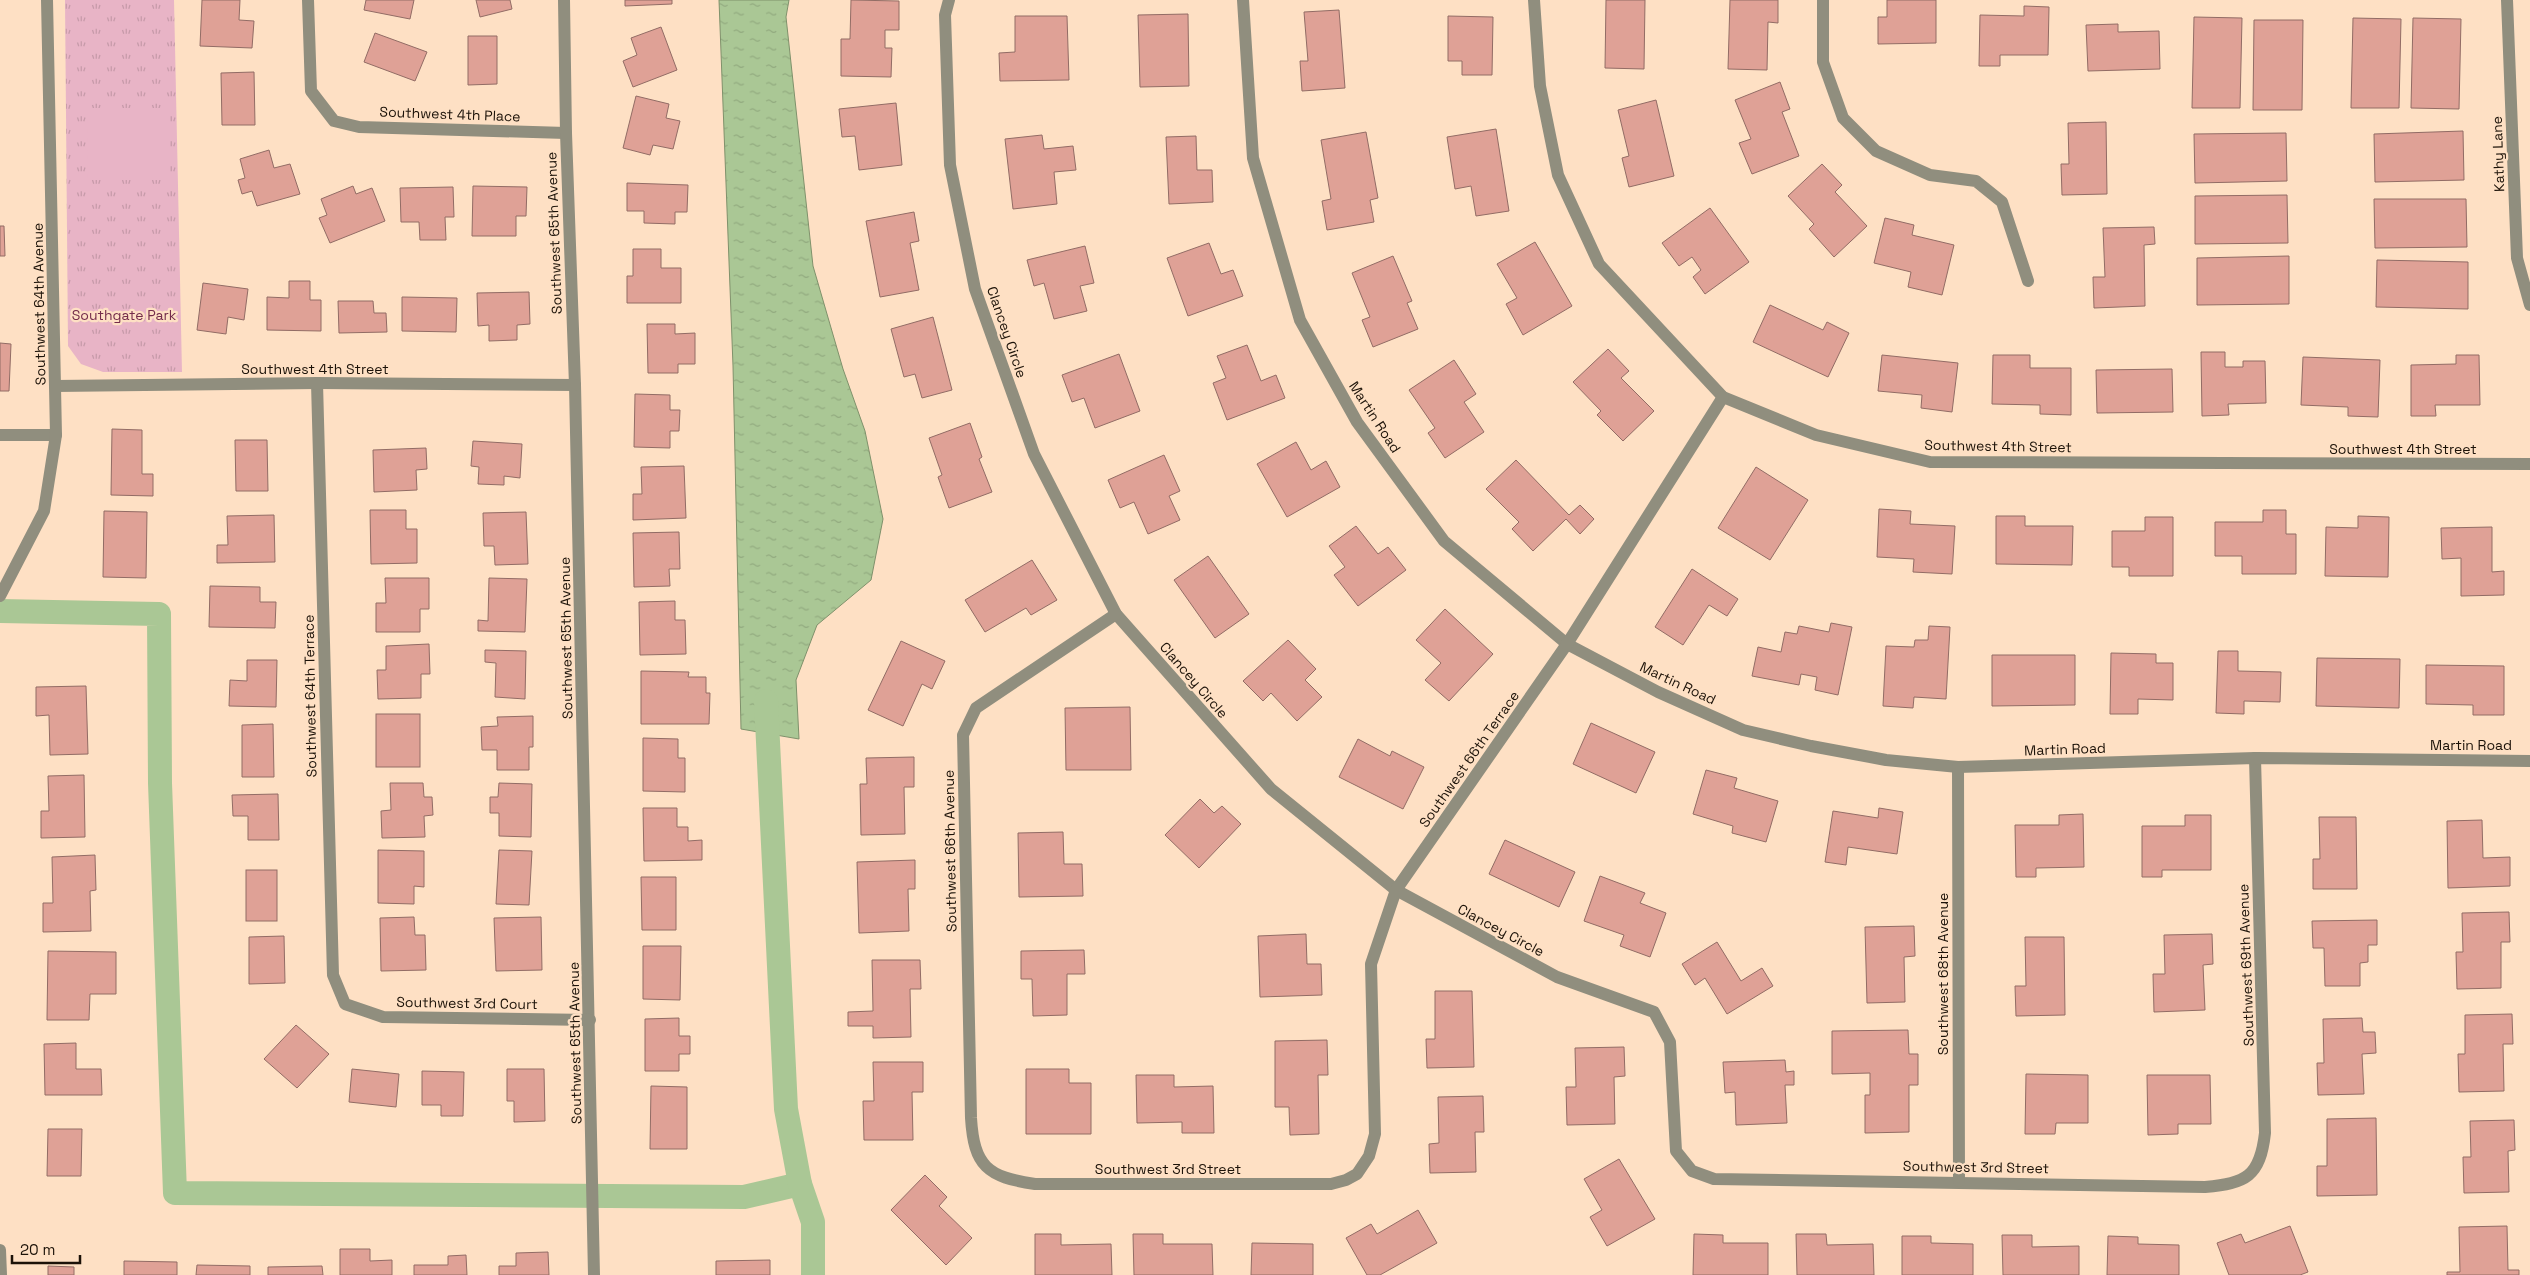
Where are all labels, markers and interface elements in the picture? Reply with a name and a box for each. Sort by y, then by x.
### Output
street label: Southwest 4th Place [379,103,521,125]
street label: Kathy Lane [2488,116,2508,192]
street label: Southwest 65th Avenue [542,152,566,314]
street label: Southwest 64th Avenue [29,223,49,385]
street label: Clancey Circle [983,284,1031,380]
park label: Southgate Park [72,306,177,324]
street label: Southwest 4th Street [241,360,389,378]
street label: Martin Road [1345,378,1405,456]
street label: Southwest 4th Street [1924,436,2072,456]
street label: Southwest 4th Street [2329,440,2477,458]
street label: Southwest 65th Avenue [556,557,576,719]
street label: Southwest 64th Terrace [300,614,320,778]
street label: Clancey Circle [1156,638,1232,722]
street label: Martin Road [1637,658,1719,708]
street label: Southwest 66th Terrace [1415,687,1523,831]
street label: Martin Road [2430,736,2512,754]
street label: Martin Road [2024,739,2106,759]
street label: Southwest 66th Avenue [940,770,960,932]
street label: Southwest 69th Avenue [2234,884,2258,1046]
street label: Southwest 68th Avenue [1934,893,1952,1055]
street label: Clancey Circle [1455,900,1547,960]
street label: Southwest 65th Avenue [565,962,585,1124]
street label: Southwest 3rd Court [396,993,538,1013]
street label: Southwest 3rd Street [1903,1157,2049,1177]
street label: Southwest 3rd Street [1095,1160,1241,1178]
scale bar [12,1232,80,1264]
text: 20 m [20,1240,55,1259]

